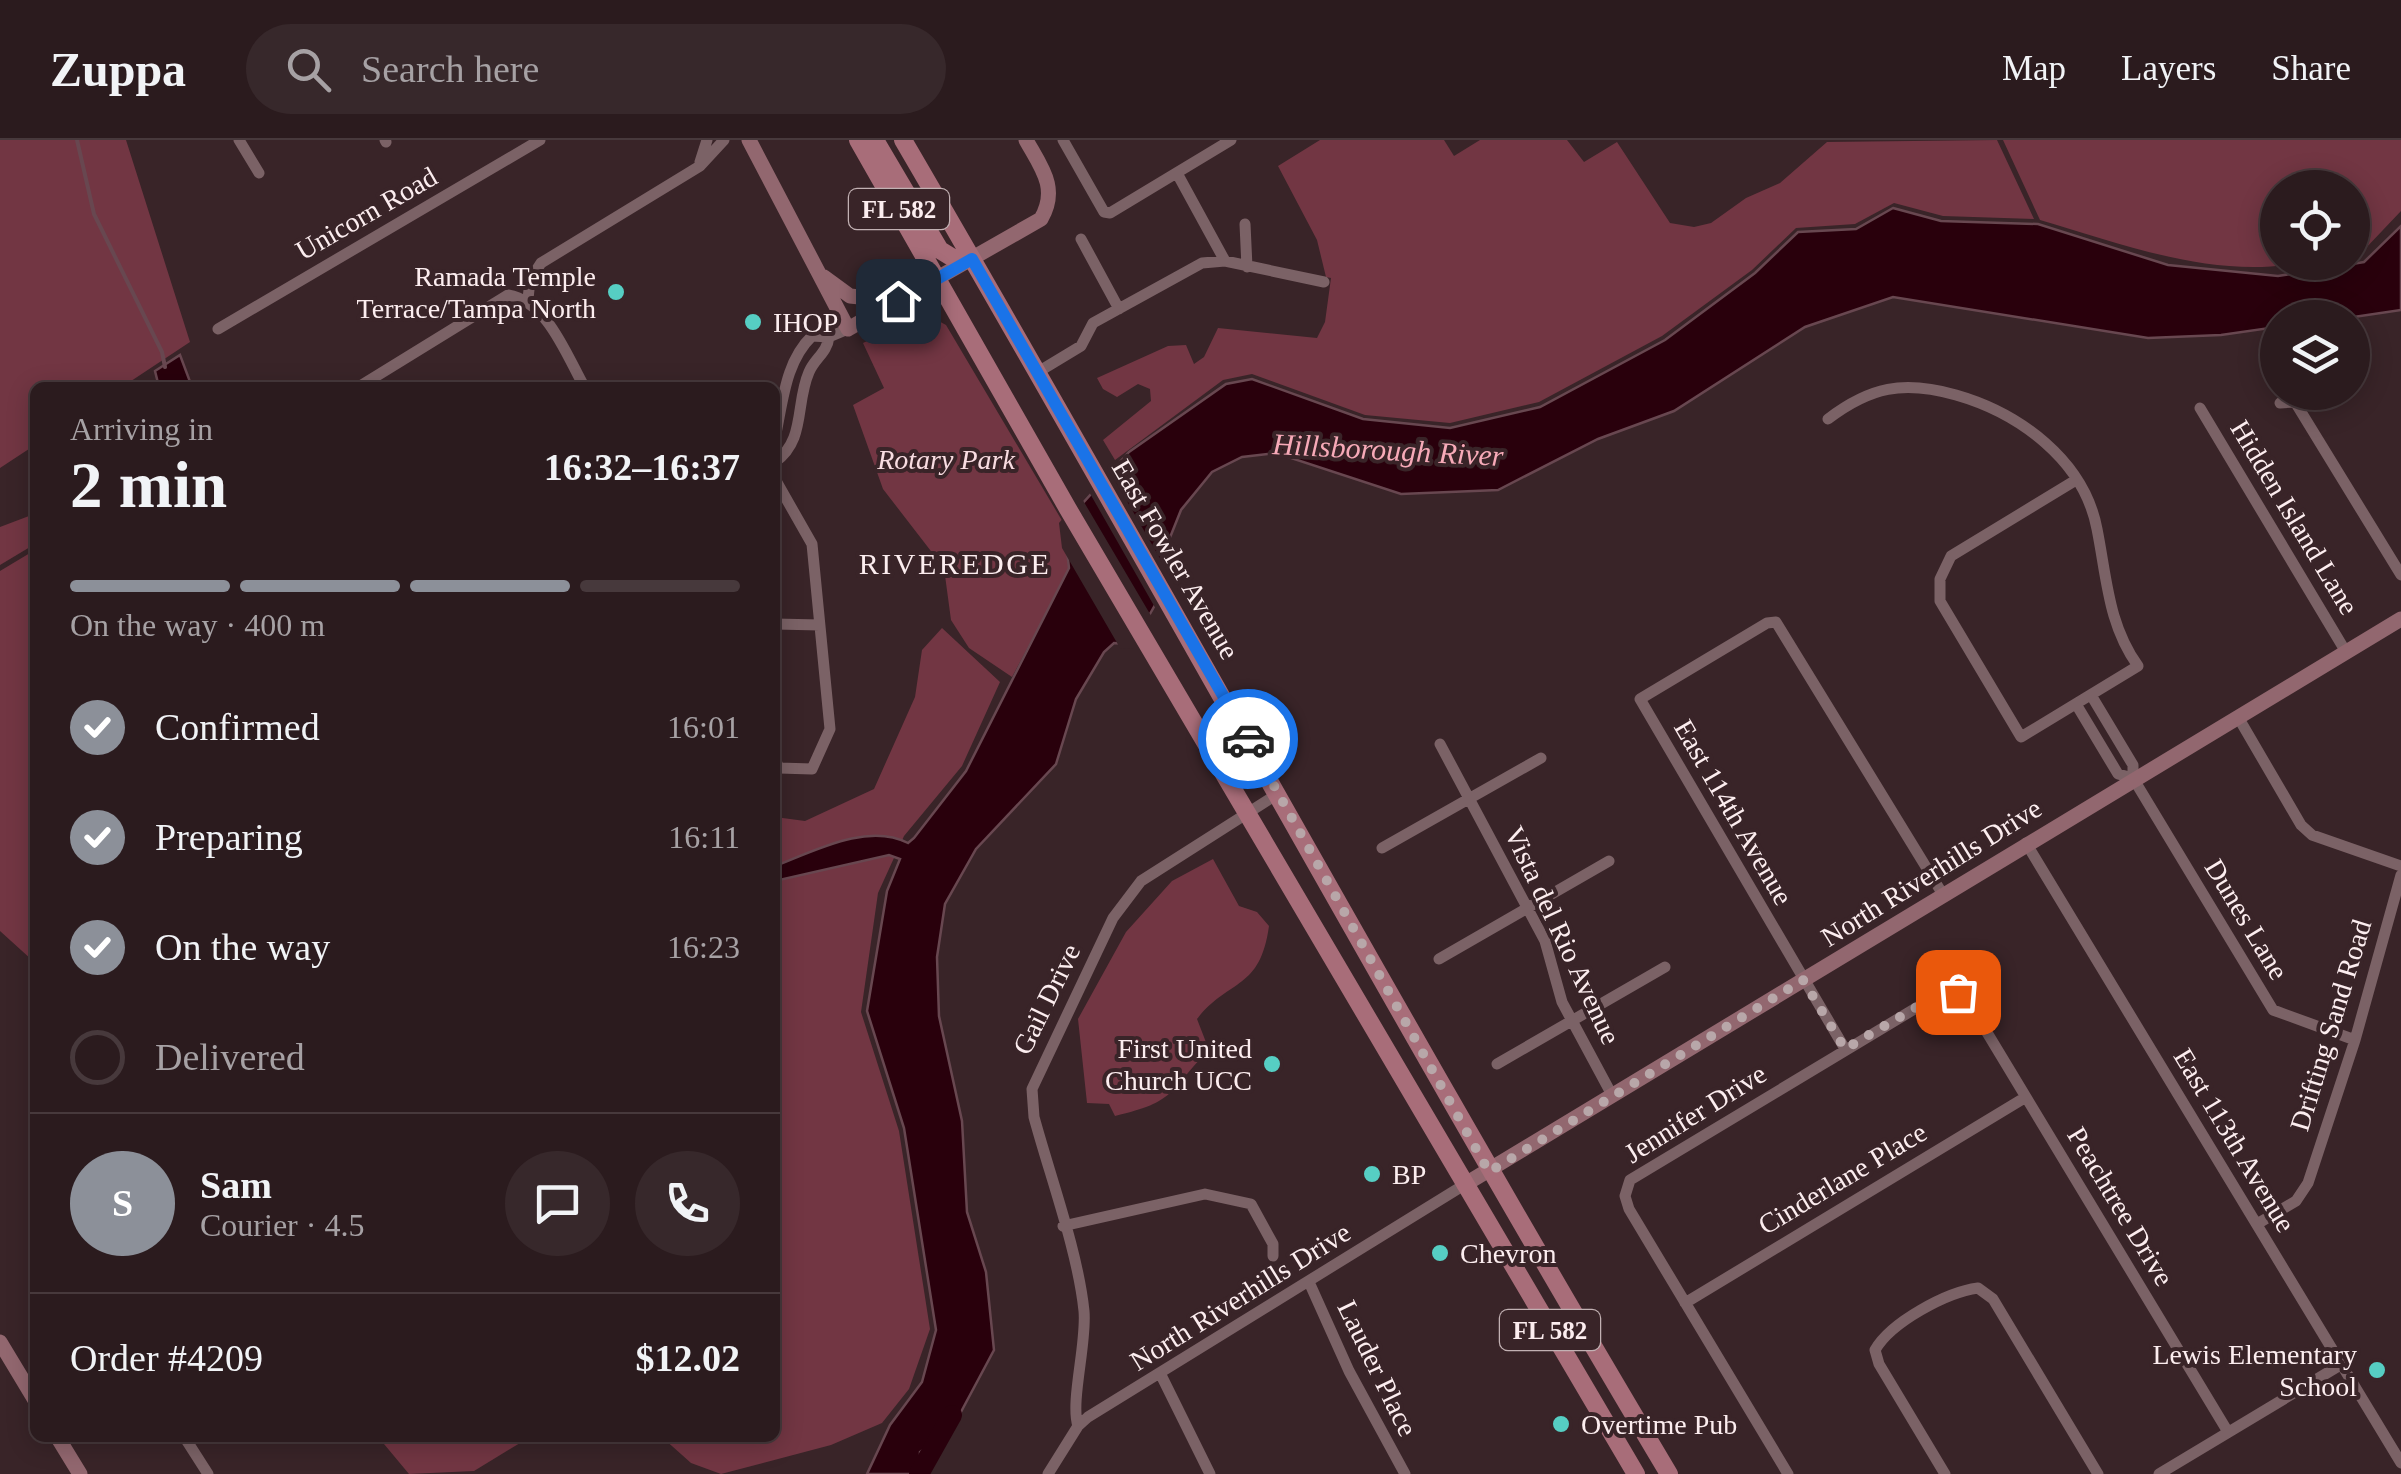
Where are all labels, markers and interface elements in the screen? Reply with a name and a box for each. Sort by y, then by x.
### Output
search box [246,24,946,114]
icon: search [281,42,336,97]
text: Zuppa [50,43,186,96]
text: Search here [361,48,539,90]
text: Map [2002,49,2066,88]
text: Layers [2121,49,2216,88]
text: Share [2271,49,2351,88]
street label: Unicorn Road [290,161,442,266]
map controls [2260,170,2370,410]
button: locate [2260,170,2370,280]
road number: FL 582 [849,189,949,229]
pin [856,259,941,344]
place label: Ramada Temple Terrace/Tampa North [357,261,596,324]
icon: home [871,274,926,329]
marker: Ramada Temple Terrace/Tampa North [605,281,627,303]
button: layers [2260,300,2370,410]
place label: IHOP [773,307,838,338]
marker: IHOP [742,311,764,333]
text: Arriving in [70,411,213,447]
street label: Hidden Island Lane [2224,415,2365,620]
water label: Hillsborough River [1271,427,1505,472]
park label: Rotary Park [876,444,1015,475]
text: 16:32–16:37 [544,446,740,488]
text: 2 min [70,449,227,521]
street label: East Fowler Avenue [1106,454,1245,664]
district label: RIVEREDGE [859,547,1051,580]
text: On the way · 400 m [70,607,325,643]
courier [1198,689,1298,789]
icon: check [70,700,125,755]
text: Confirmed [155,706,320,748]
text: 16:01 [667,709,740,745]
icon: car [1221,712,1276,767]
street label: East 114th Avenue [1668,714,1799,910]
street label: North Riverhills Drive [1816,792,2047,953]
icon: check [70,810,125,865]
text: Preparing [155,816,303,858]
text: 16:11 [668,819,740,855]
street label: Vista del Rio Avenue [1499,821,1627,1049]
street label: Dunes Lane [2199,854,2294,985]
street label: Drifting Sand Road [2284,916,2377,1135]
icon: check [70,920,125,975]
text: On the way [155,926,330,968]
text: 16:23 [667,929,740,965]
street label: Gail Drive [1006,939,1086,1059]
pin [1916,950,2001,1035]
icon: bag [1931,965,1986,1020]
place label: First United Church UCC [1105,1033,1252,1096]
text: Delivered [155,1036,305,1078]
street label: East 113th Avenue [2168,1043,2302,1238]
marker: First United Church UCC [1261,1053,1283,1075]
street label: Jennifer Drive [1619,1058,1772,1169]
street label: Cinderlane Place [1753,1116,1932,1241]
street label: Peachtree Drive [2061,1121,2180,1291]
button: chat [505,1151,610,1256]
button: phone [635,1151,740,1256]
place label: BP [1392,1159,1426,1190]
marker: BP [1361,1163,1383,1185]
text: Sam [200,1164,272,1206]
text: S [112,1182,133,1224]
text: Courier · 4.5 [200,1207,364,1243]
street label: North Riverhills Drive [1125,1216,1356,1377]
place label: Chevron [1460,1238,1556,1269]
marker: Chevron [1429,1242,1451,1264]
street label: Lauder Place [1331,1295,1424,1441]
road number: FL 582 [1500,1310,1600,1350]
text: Order #4209 [70,1337,263,1379]
text: $12.02 [636,1337,740,1379]
place label: Lewis Elementary School [2153,1339,2357,1402]
marker: Lewis Elementary School [2366,1359,2388,1381]
place label: Overtime Pub [1581,1409,1737,1440]
marker: Overtime Pub [1550,1413,1572,1435]

